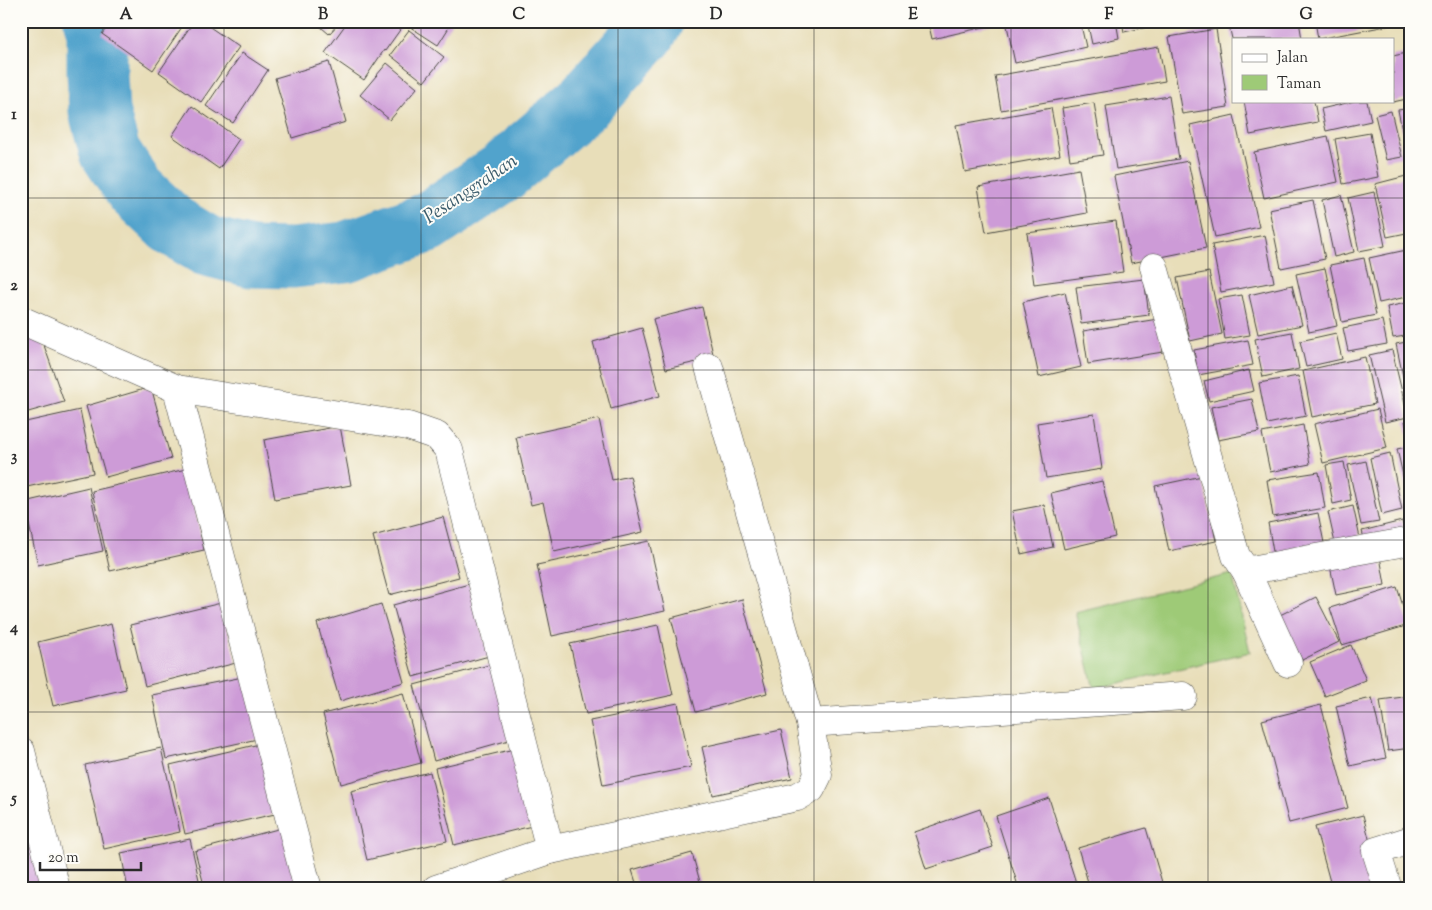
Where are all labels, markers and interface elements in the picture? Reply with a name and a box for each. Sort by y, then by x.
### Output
text: A [120,4,133,27]
text: B [318,4,328,27]
text: C [513,4,526,27]
text: D [710,4,723,27]
text: E [908,4,918,27]
text: F [1105,4,1114,27]
text: G [1299,4,1313,27]
legend [1232,38,1394,102]
text: Jalan [1276,48,1308,69]
text: Taman [1277,74,1321,95]
text: 1 [11,104,17,127]
water label: Pesanggrahan [418,147,524,232]
text: 2 [10,275,18,298]
text: 3 [11,446,18,469]
text: 4 [9,617,18,640]
text: 5 [9,788,17,811]
scale bar [40,840,141,872]
text: 20 m [48,848,79,869]

